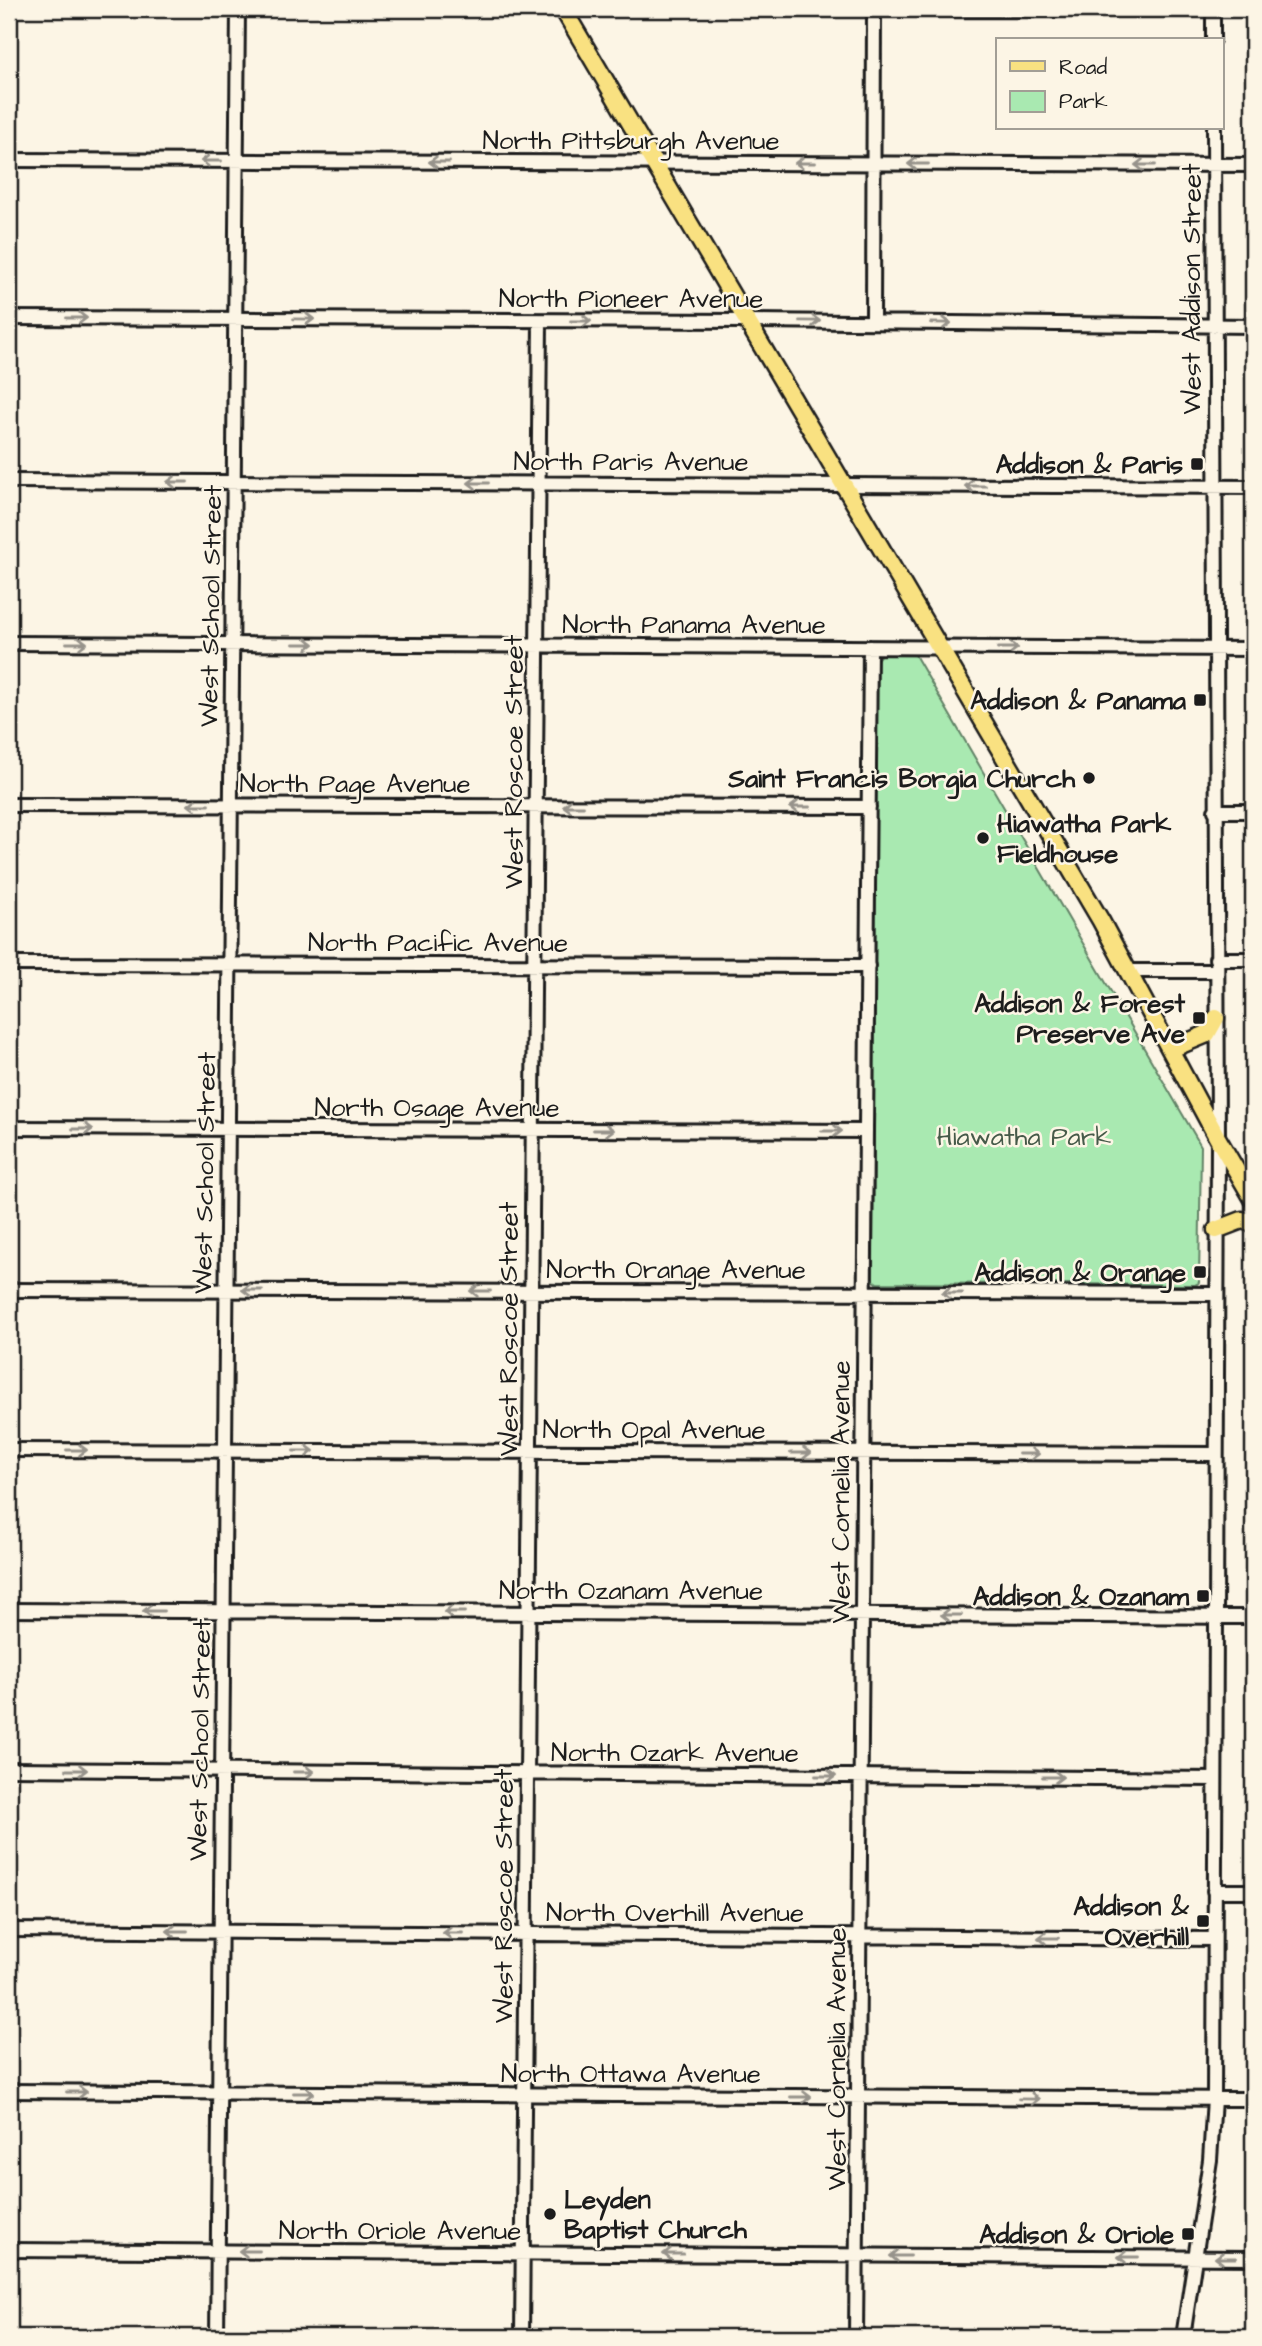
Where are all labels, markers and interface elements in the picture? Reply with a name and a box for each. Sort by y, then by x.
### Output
legend [996,38,1224,130]
text: Road [1059,53,1107,82]
text: Park [1059,87,1108,116]
street label: North Pittsburgh Avenue [483,123,779,161]
one-way arrow [200,154,223,168]
one-way arrow [427,155,450,169]
one-way arrow [794,156,817,170]
one-way arrow [907,157,930,171]
one-way arrow [1134,158,1157,172]
street label: West Addison Street [1174,163,1210,415]
street label: North Pioneer Avenue [499,281,763,317]
one-way arrow [65,311,88,325]
one-way arrow [293,312,316,326]
one-way arrow [569,314,592,328]
one-way arrow [798,314,821,328]
one-way arrow [929,316,952,330]
street label: North Paris Avenue [513,444,749,480]
place label: Addison & Paris [996,447,1183,483]
marker: Addison & Paris [1189,456,1205,472]
one-way arrow [165,475,188,489]
one-way arrow [466,476,489,490]
one-way arrow [963,479,986,493]
street label: West School Street [191,484,231,728]
street label: North Panama Avenue [562,607,826,643]
street label: West Roscoe Street [496,634,532,889]
one-way arrow [65,636,88,650]
one-way arrow [293,637,316,651]
one-way arrow [996,641,1019,655]
place label: Addison & Panama [970,683,1187,719]
marker: Addison & Panama [1192,692,1208,708]
place label: Saint Francis Borgia Church [727,761,1076,800]
street label: North Page Avenue [239,766,471,804]
marker: Saint Francis Borgia Church [1081,770,1097,786]
one-way arrow [187,798,210,812]
one-way arrow [562,800,585,813]
one-way arrow [789,800,812,814]
place label: Hiawatha Park Fieldhouse [997,806,1172,872]
marker: Hiawatha Park Fieldhouse [975,830,991,846]
street label: North Pacific Avenue [308,925,568,961]
place label: Addison & Forest Preserve Ave [974,986,1185,1052]
marker: Addison & Forest Preserve Ave [1191,1010,1207,1026]
street label: West School Street [185,1051,225,1295]
street label: North Osage Avenue [314,1090,560,1128]
park label: Hiawatha Park [937,1119,1111,1155]
one-way arrow [71,1122,94,1136]
one-way arrow [592,1123,615,1137]
one-way arrow [820,1124,843,1138]
street label: West Roscoe Street [491,1201,527,1456]
street label: North Orange Avenue [546,1252,806,1290]
place label: Addison & Orange [974,1255,1186,1294]
marker: Addison & Orange [1192,1264,1208,1280]
one-way arrow [241,1284,264,1297]
one-way arrow [468,1284,491,1298]
one-way arrow [941,1286,964,1300]
street label: West Cornelia Avenue [823,1360,859,1624]
street label: North Opal Avenue [542,1412,766,1448]
one-way arrow [65,1443,88,1457]
one-way arrow [293,1444,316,1458]
one-way arrow [790,1446,813,1460]
one-way arrow [1017,1447,1040,1461]
street label: North Ozanam Avenue [499,1573,763,1609]
place label: Addison & Ozanam [973,1579,1190,1615]
marker: Addison & Ozanam [1195,1588,1211,1604]
one-way arrow [142,1604,165,1618]
one-way arrow [443,1605,466,1619]
one-way arrow [940,1608,963,1622]
street label: West School Street [180,1618,220,1862]
street label: North Ozark Avenue [551,1735,799,1771]
one-way arrow [65,1763,88,1777]
one-way arrow [293,1765,316,1778]
street label: West Roscoe Street [486,1768,522,2023]
one-way arrow [814,1769,837,1782]
one-way arrow [1042,1770,1065,1784]
place label: Addison & Overhill [1073,1889,1190,1955]
street label: North Overhill Avenue [546,1895,804,1931]
marker: Addison & Overhill [1195,1913,1211,1929]
one-way arrow [165,1924,188,1938]
one-way arrow [442,1926,465,1940]
street label: West Cornelia Avenue [819,1927,855,2191]
one-way arrow [1037,1931,1060,1945]
street label: North Ottawa Avenue [501,2056,761,2092]
one-way arrow [65,2085,88,2098]
one-way arrow [293,2086,316,2100]
one-way arrow [790,2090,813,2104]
one-way arrow [1017,2092,1040,2106]
place label: Leyden Baptist Church [564,2182,748,2248]
marker: Leyden Baptist Church [542,2206,558,2222]
street label: North Oriole Avenue [279,2213,521,2249]
place label: Addison & Oriole [979,2217,1174,2253]
marker: Addison & Oriole [1180,2226,1196,2242]
one-way arrow [238,2245,261,2258]
one-way arrow [661,2247,684,2261]
one-way arrow [889,2249,912,2263]
one-way arrow [1116,2251,1139,2264]
one-way arrow [1213,2251,1236,2265]

